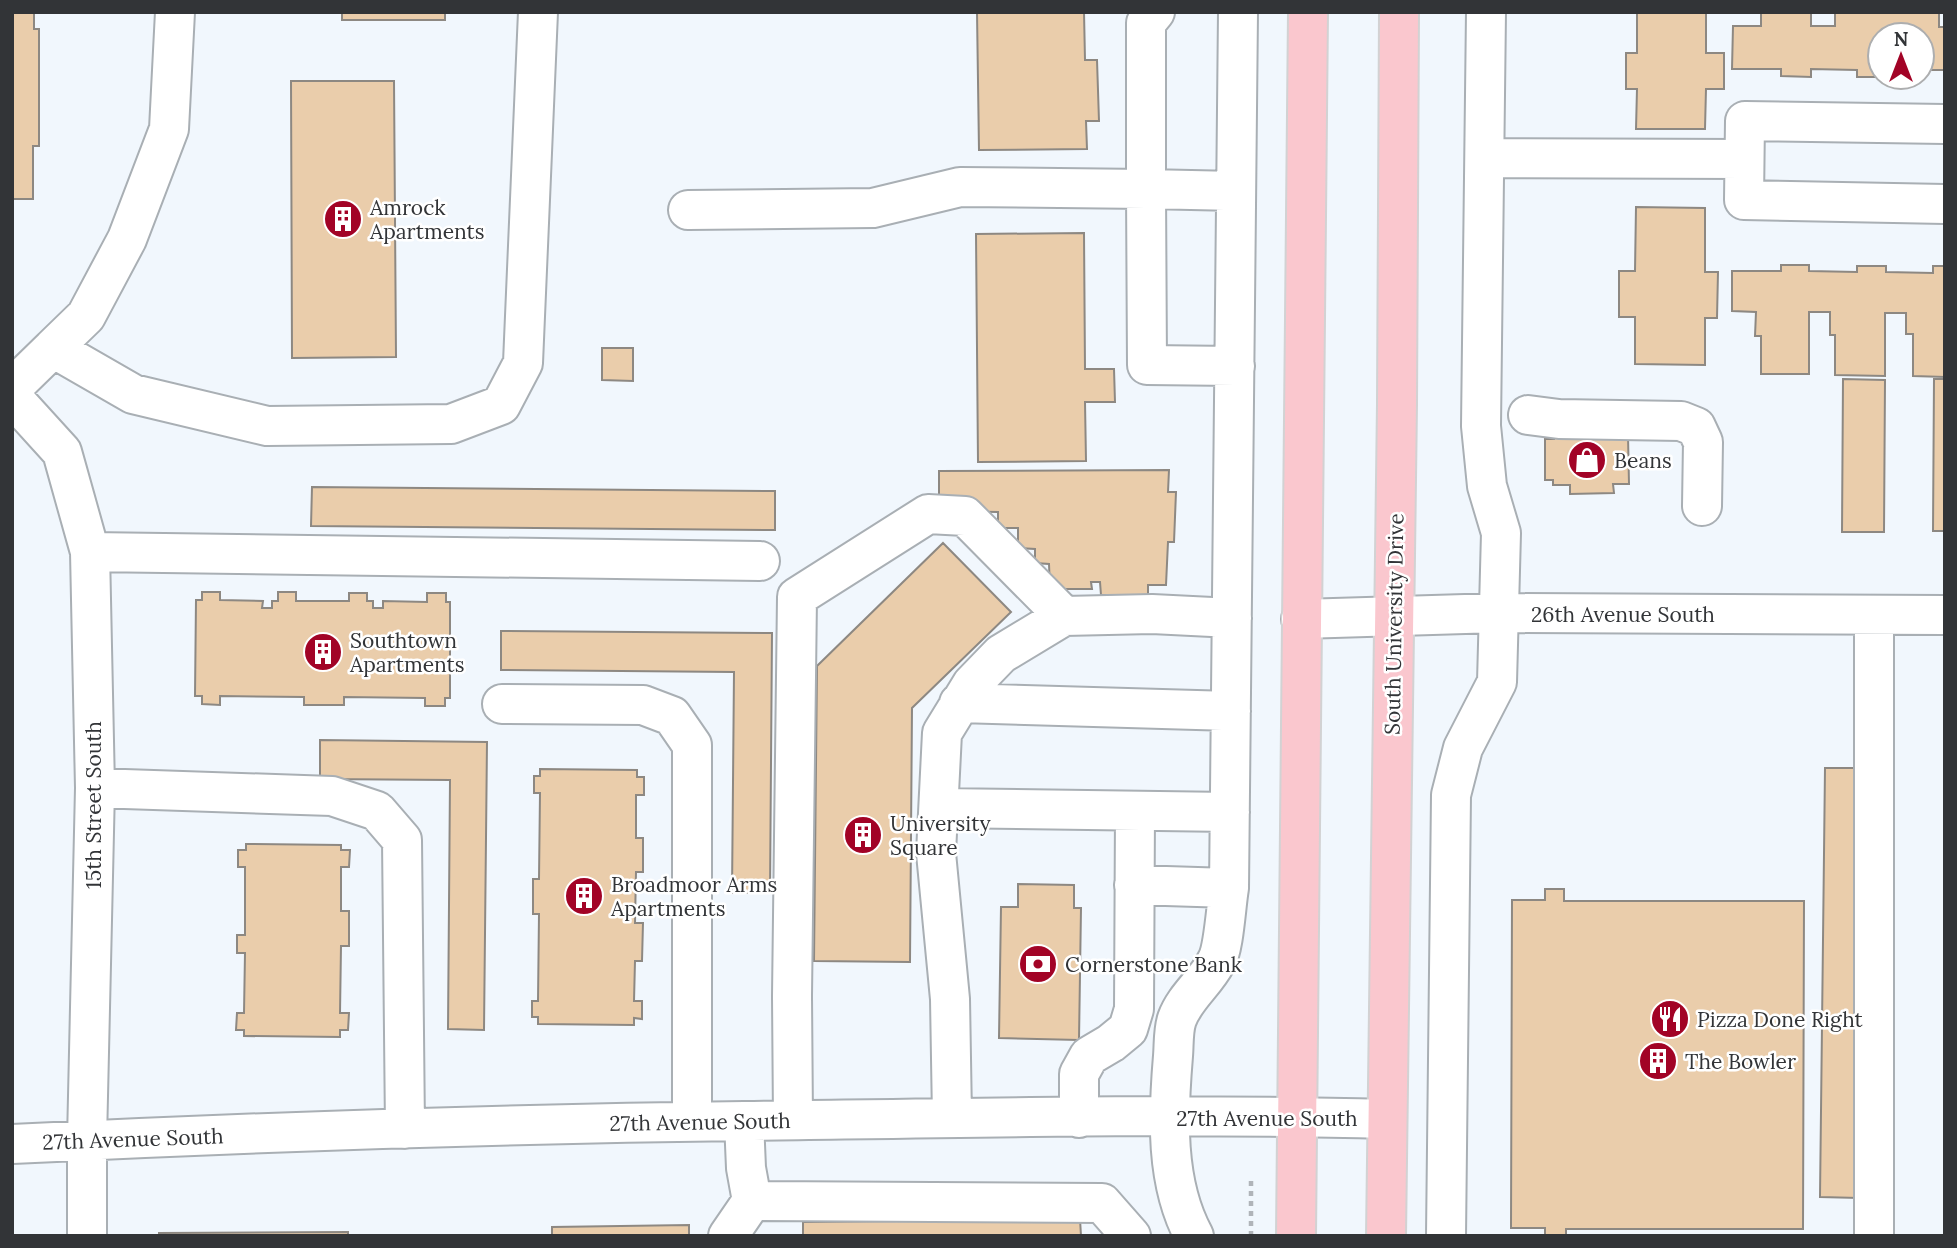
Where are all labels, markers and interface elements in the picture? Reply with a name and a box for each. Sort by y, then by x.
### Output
north arrow [1866,21,1936,91]
text: N [1894,27,1909,51]
place label: Amrock Apartments [369,194,484,245]
building icon: Amrock Apartments [322,198,364,240]
shop icon: Beans [1566,439,1608,481]
place label: Beans [1614,447,1672,474]
street label: South University Drive [1379,513,1409,735]
street label: 26th Avenue South [1531,601,1715,628]
place label: Southtown Apartments [349,627,464,678]
building icon: Southtown Apartments [302,631,344,673]
street label: 15th Street South [80,721,107,889]
place label: University Square [890,810,991,861]
building icon: University Square [842,814,884,856]
place label: Broadmoor Arms Apartments [610,871,777,922]
building icon: Broadmoor Arms Apartments [563,875,605,917]
bank icon: Cornerstone Bank [1017,943,1059,985]
place label: Cornerstone Bank [1065,951,1243,978]
restaurant icon: Pizza Done Right [1649,998,1691,1040]
place label: Pizza Done Right [1697,1006,1864,1033]
building icon: The Bowler [1637,1040,1679,1082]
place label: The Bowler [1685,1048,1796,1075]
street label: 27th Avenue South [1176,1105,1358,1132]
street label: 27th Avenue South [609,1107,791,1137]
street label: 27th Avenue South [42,1122,224,1156]

